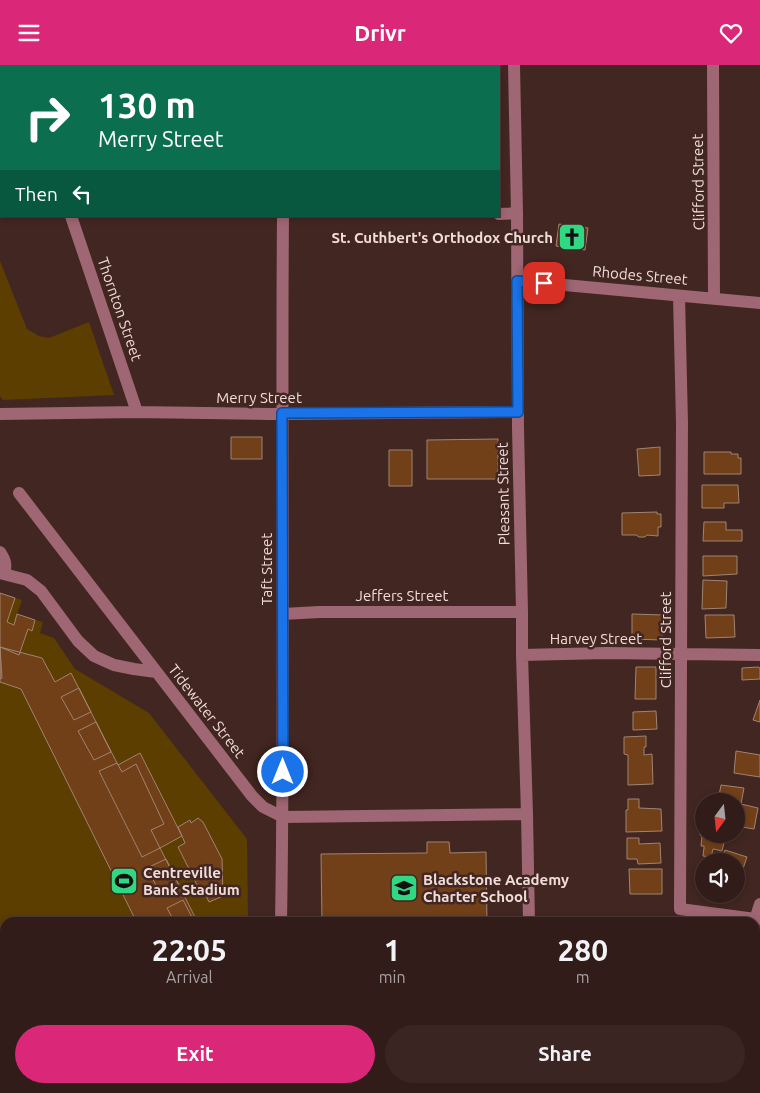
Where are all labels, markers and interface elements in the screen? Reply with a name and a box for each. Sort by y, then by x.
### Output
icon: menu [15,19,43,47]
icon: heart [717,19,745,47]
text: Drivr [354,20,406,45]
icon: right [15,85,80,150]
text: 130 m [98,85,196,125]
text: Merry Street [98,126,224,151]
street label: Clifford Street [689,133,707,231]
icon: left [68,180,96,208]
text: Then [15,183,58,205]
church icon: St. Cuthbert's Orthodox Church [557,222,587,252]
place label: St. Cuthbert's Orthodox Church [332,229,553,246]
street label: Thornton Street [94,255,146,363]
pin [523,262,565,304]
street label: Rhodes Street [592,262,688,288]
icon: arrive [530,269,558,297]
street label: Merry Street [216,389,302,406]
street label: Pleasant Street [494,442,512,546]
street label: Taft Street [258,533,275,605]
street label: Jeffers Street [356,587,449,604]
street label: Clifford Street [657,592,674,688]
street label: Harvey Street [550,630,642,647]
street label: Tidewater Street [165,661,249,761]
position arrow [256,745,308,797]
north arrow [695,793,745,843]
map controls [695,793,745,903]
button: sound [695,853,745,903]
place label: Centreville Bank Stadium [143,864,240,898]
sports icon: Centreville Bank Stadium [109,866,139,896]
place label: Blackstone Academy Charter School [423,871,569,905]
school or university icon: Blackstone Academy Charter School [389,873,419,903]
text: 22:05 [152,933,227,967]
text: 1 [384,933,401,967]
text: 280 [557,933,608,967]
text: Arrival [166,968,213,986]
text: min [379,968,406,986]
text: m [576,968,590,986]
button: Exit [15,1025,375,1083]
button: Share [385,1025,745,1083]

